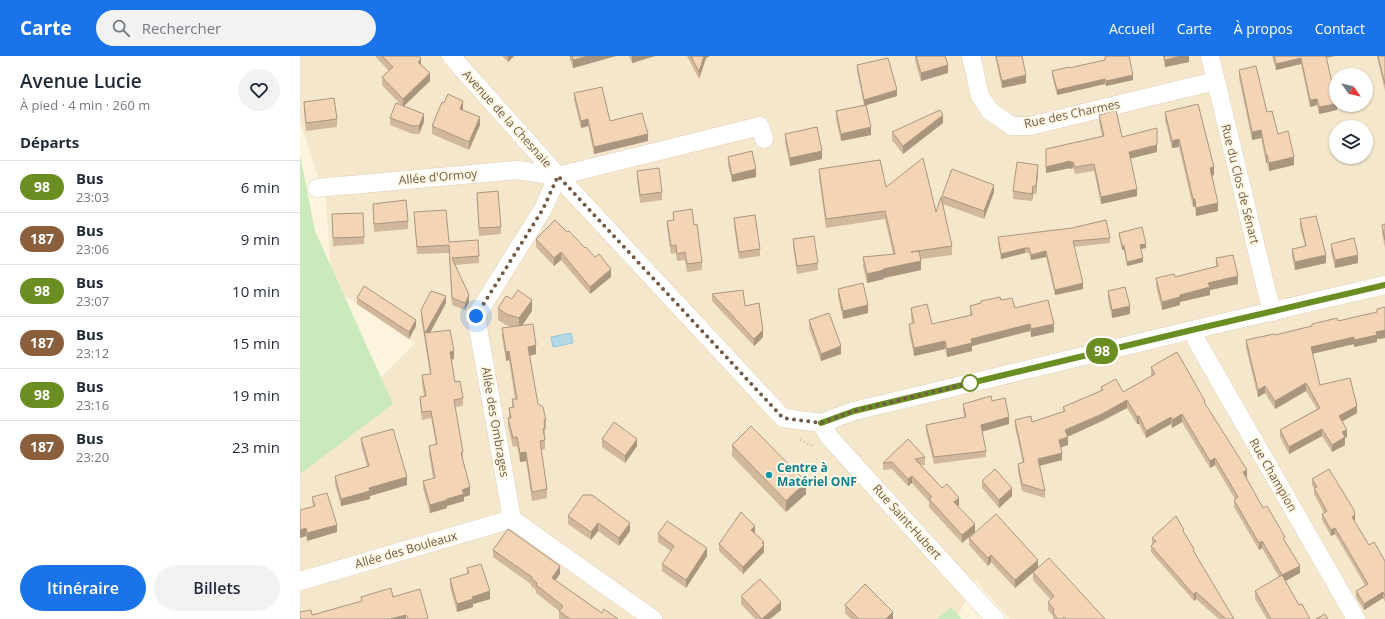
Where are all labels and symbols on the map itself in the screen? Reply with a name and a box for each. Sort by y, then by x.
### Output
street label: Avenue de la Chesnaie [459,66,556,171]
north arrow [1329,68,1373,112]
street label: Rue des Charmes [1022,95,1122,132]
street label: Rue du Clos de Sénart [1217,122,1264,246]
street label: Allée d'Ormoy [398,165,479,188]
your location [466,306,486,326]
line badge: 98 [1084,338,1120,364]
street label: Allée des Ombrages [477,366,514,479]
unlabelled marker [961,374,979,392]
street label: Rue Champion [1246,435,1301,515]
place label: Centre à Matériel ONF [777,459,857,490]
marker: Centre à Matériel ONF [764,470,774,480]
street label: Rue Saint-Hubert [869,480,946,563]
street label: Allée des Bouleaux [353,527,460,572]

